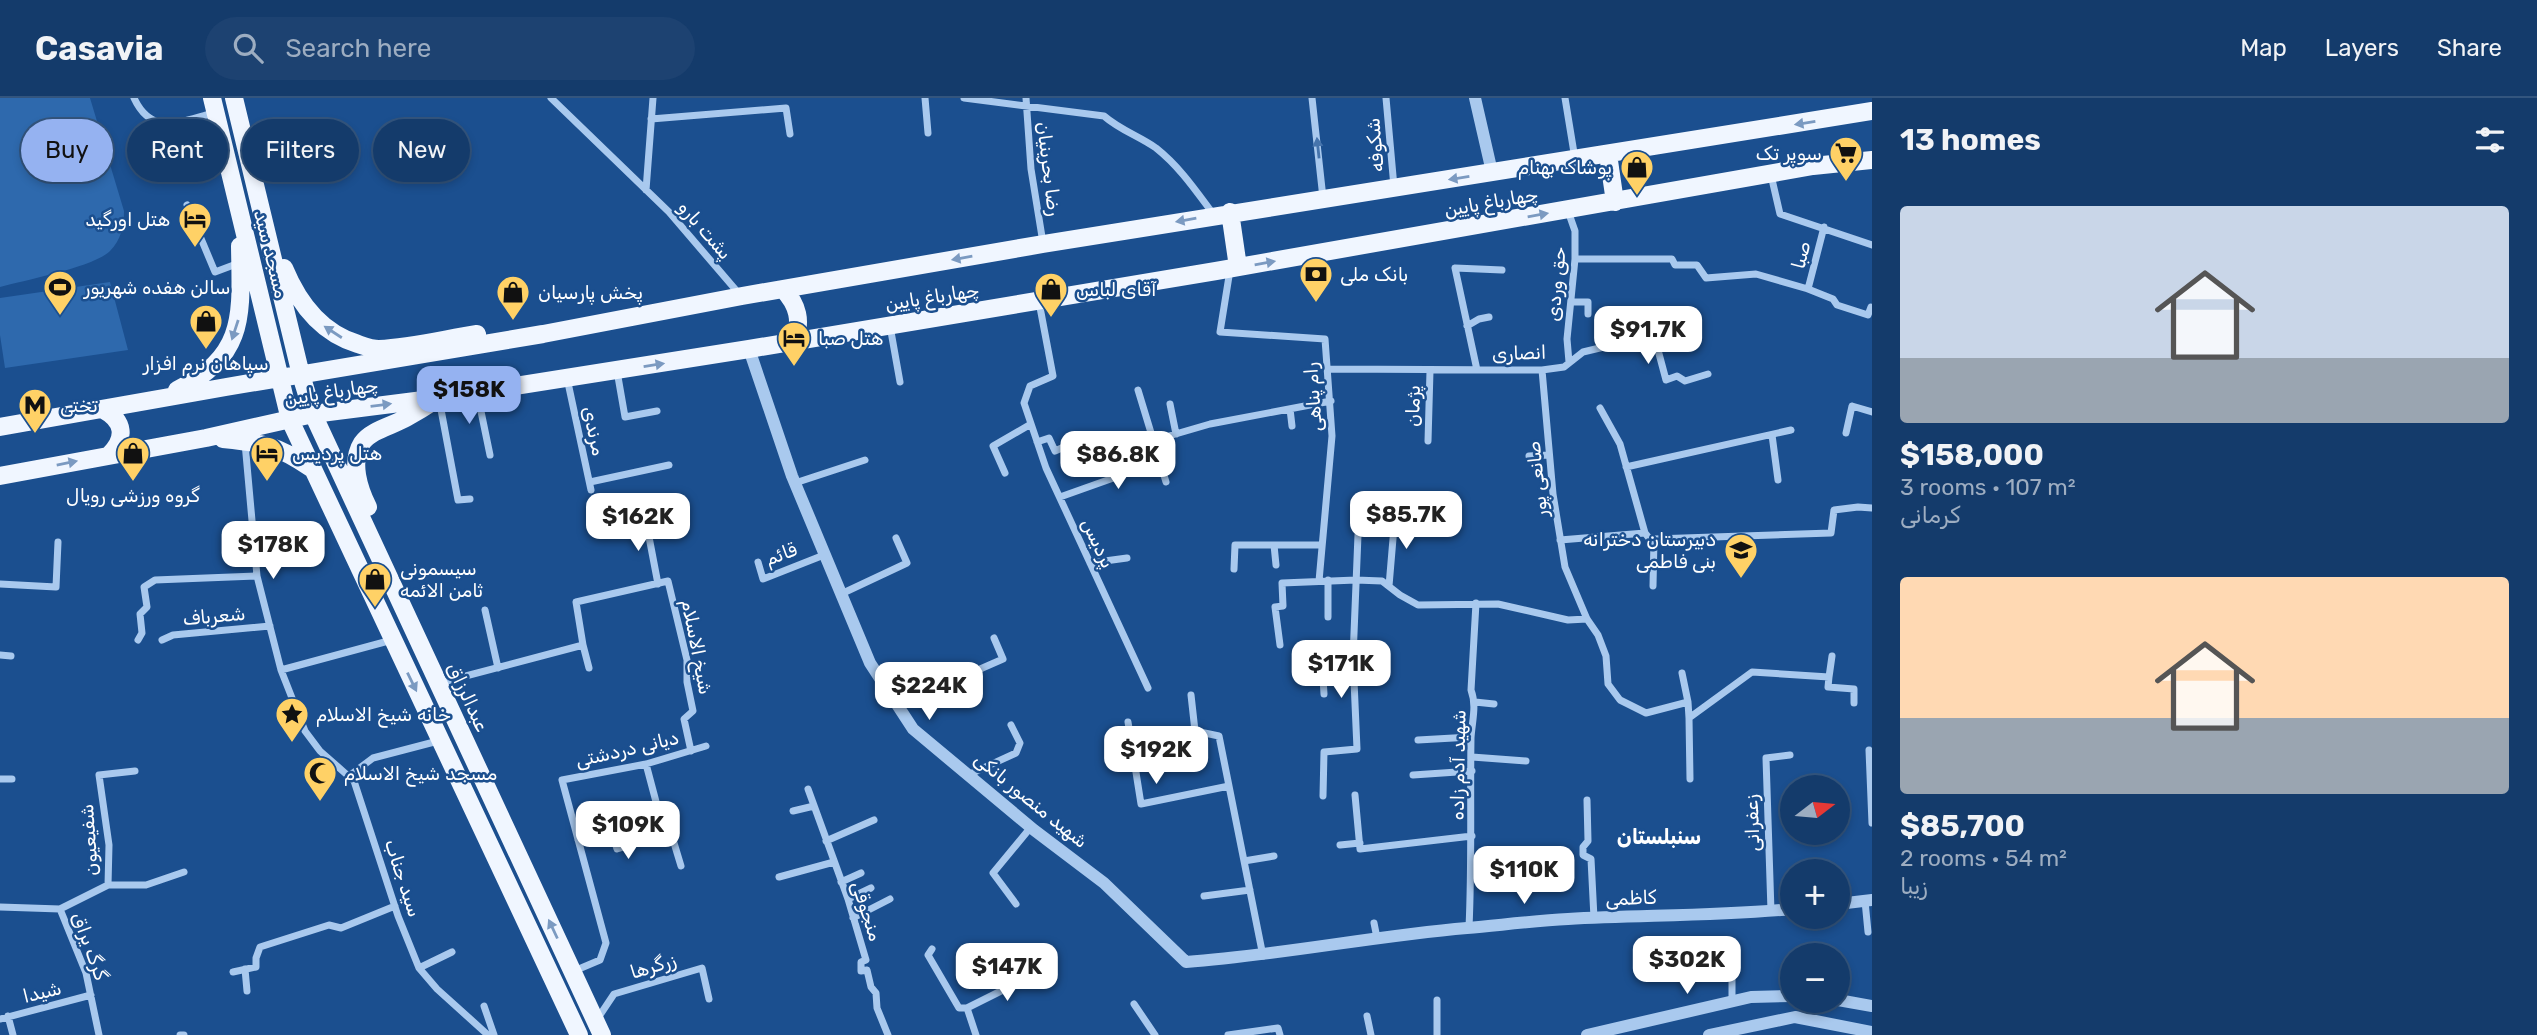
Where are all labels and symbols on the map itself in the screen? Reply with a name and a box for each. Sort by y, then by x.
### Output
street label: شکوفه [1361,117,1389,173]
one-way arrow [1794,117,1816,128]
street label: رضا بحرینیان [1032,120,1066,218]
supermarket icon: سوپر تک [1827,134,1865,183]
one-way arrow [1312,137,1323,159]
place label: سوپر تک [1755,142,1822,167]
shop icon: پوشاک بهنام [1618,148,1656,197]
place label: پوشاک بهنام [1518,156,1612,181]
one-way arrow [1448,173,1470,184]
street label: چهارباغ پایین [1442,182,1540,224]
street label: پشت بارو [672,196,737,265]
hotel icon: هتل اورگید [176,200,214,249]
street label: مسجد سید [249,207,293,301]
place label: هتل اورگید [85,208,170,231]
one-way arrow [1527,209,1549,220]
one-way arrow [1175,215,1197,226]
street label: صبا [1786,239,1816,271]
street label: حق وردی [1541,246,1571,322]
one-way arrow [950,253,972,264]
bank icon: بانک ملی [1297,255,1335,304]
one-way arrow [1255,257,1277,268]
place label: بانک ملی [1340,263,1408,286]
sports icon: سالن هفده شهریور [41,268,79,317]
shop icon: آقای لباس [1032,270,1070,319]
shop icon: پخش پارسیان [494,273,532,322]
place label: سالن هفده شهریور [83,276,231,299]
street label: چهارباغ پایین [883,278,981,318]
place label: آقای لباس [1076,278,1157,301]
place label: پخش پارسیان [538,281,643,306]
shop icon: سپاهان نرم افزار [187,302,225,351]
pin: $91.7K [1591,306,1705,366]
hotel icon: هتل صبا [775,319,813,368]
one-way arrow [229,320,240,341]
one-way arrow [323,325,343,338]
place label: هتل صبا [818,327,883,350]
street label: انصاری [1491,341,1547,365]
place label: سپاهان نرم افزار [142,352,269,377]
one-way arrow [644,359,666,370]
street label: رام پناهی [1299,361,1329,433]
pin: $158K [420,366,518,426]
street label: چهارباغ پایین [282,373,380,413]
street label: پژمان [1401,385,1427,427]
metro station icon: تختی [16,386,54,435]
place label: تختی [60,394,98,417]
one-way arrow [370,400,392,411]
street label: مرندی [578,404,610,458]
pin: $86.8K [1061,432,1175,491]
shop icon: گروه ورزشی رویال [114,434,152,483]
hotel icon: هتل پردیس [248,434,286,483]
street label: صانعی پور [1522,440,1555,519]
place label: هتل پردیس [292,442,382,467]
one-way arrow [56,457,78,468]
place label: گروه ورزشی رویال [66,484,200,507]
pin: $85.7K [1349,491,1463,551]
pin: $162K [589,494,687,553]
street label: پردیس [1075,514,1120,572]
pin: $178K [224,522,322,581]
place label: دبیرستان دخترانه بنی فاطمی [1583,528,1716,573]
school or university icon: دبیرستان دخترانه بنی فاطمی [1722,531,1760,580]
street label: قائم [762,538,801,571]
place label: سیسمونی ثامن الائمه [400,557,483,602]
shop icon: سیسمونی ثامن الائمه [356,560,394,609]
street label: شیخ الاسلام [675,598,717,697]
street label: شعرباف [182,602,246,630]
pin: $171K [1292,640,1390,700]
street label: عبدالرزاق [442,659,494,735]
pin: $224K [880,662,978,722]
one-way arrow [407,671,418,692]
place icon: خانه شیخ الاسلام [273,695,311,744]
place label: خانه شیخ الاسلام [316,703,451,728]
street label: شهید آدم زاده [1446,710,1471,821]
street label: دیانی دردشتی [573,726,681,772]
pin: $192K [1107,726,1205,786]
street label: شهید منصور بانکی [969,747,1093,853]
mosque icon: مسجد شیخ الاسلام [301,754,339,803]
place label: مسجد شیخ الاسلام [344,762,497,787]
north arrow [1780,775,1850,845]
street label: زعفرانی [1740,794,1764,852]
pin: $109K [579,802,677,861]
street label: شفیعیون [75,803,103,877]
district label: سنبلستان [1617,824,1701,849]
street label: سید جناب [380,836,426,920]
pin: $110K [1475,846,1573,906]
street label: منجوقی [847,878,887,944]
street label: کاظمی [1605,886,1657,910]
street label: گرگ یراق [67,909,113,984]
one-way arrow [547,919,559,939]
pin: $302K [1638,936,1736,996]
pin: $147K [958,944,1056,1003]
street label: زرگرها [627,948,679,984]
street label: شیدا [20,976,64,1008]

